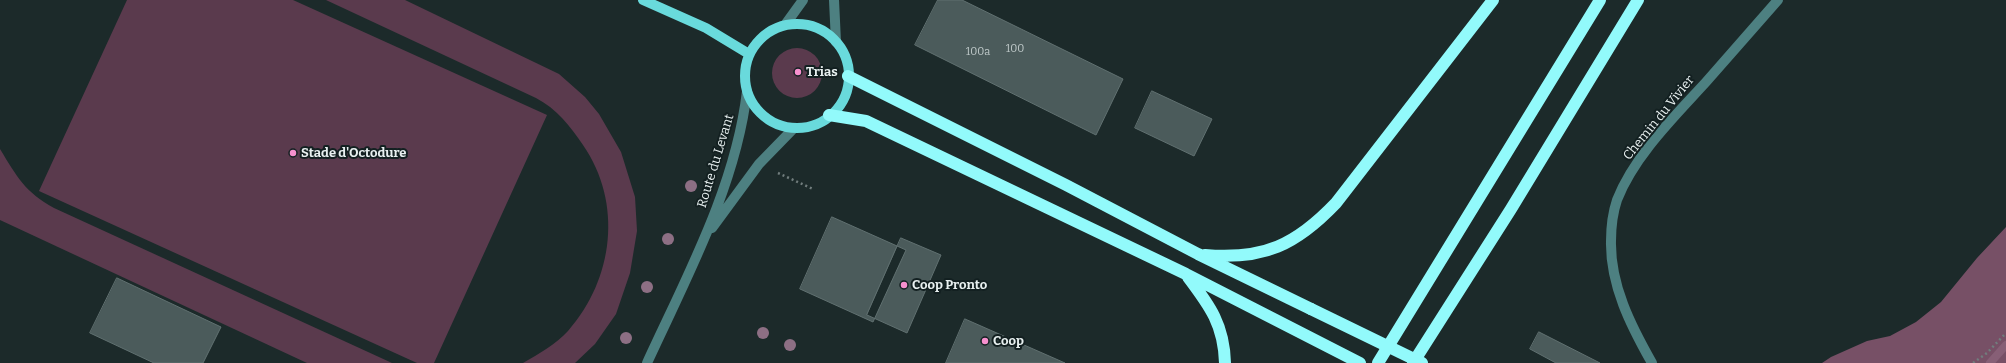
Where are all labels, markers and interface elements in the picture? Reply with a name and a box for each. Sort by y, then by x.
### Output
house number: 100 [1006,42,1024,56]
house number: 100a [966,45,990,59]
place label: Trias [806,64,838,80]
marker: Trias [793,67,803,77]
street label: Chemin du Vivier [1620,73,1698,163]
street label: Route du Levant [694,112,738,210]
place label: Stade d'Octodure [301,145,406,161]
marker: Stade d'Octodure [288,148,298,158]
place label: Coop Pronto [912,277,987,293]
marker: Coop Pronto [899,280,909,290]
place label: Coop [993,333,1024,349]
marker: Coop [980,336,990,346]

